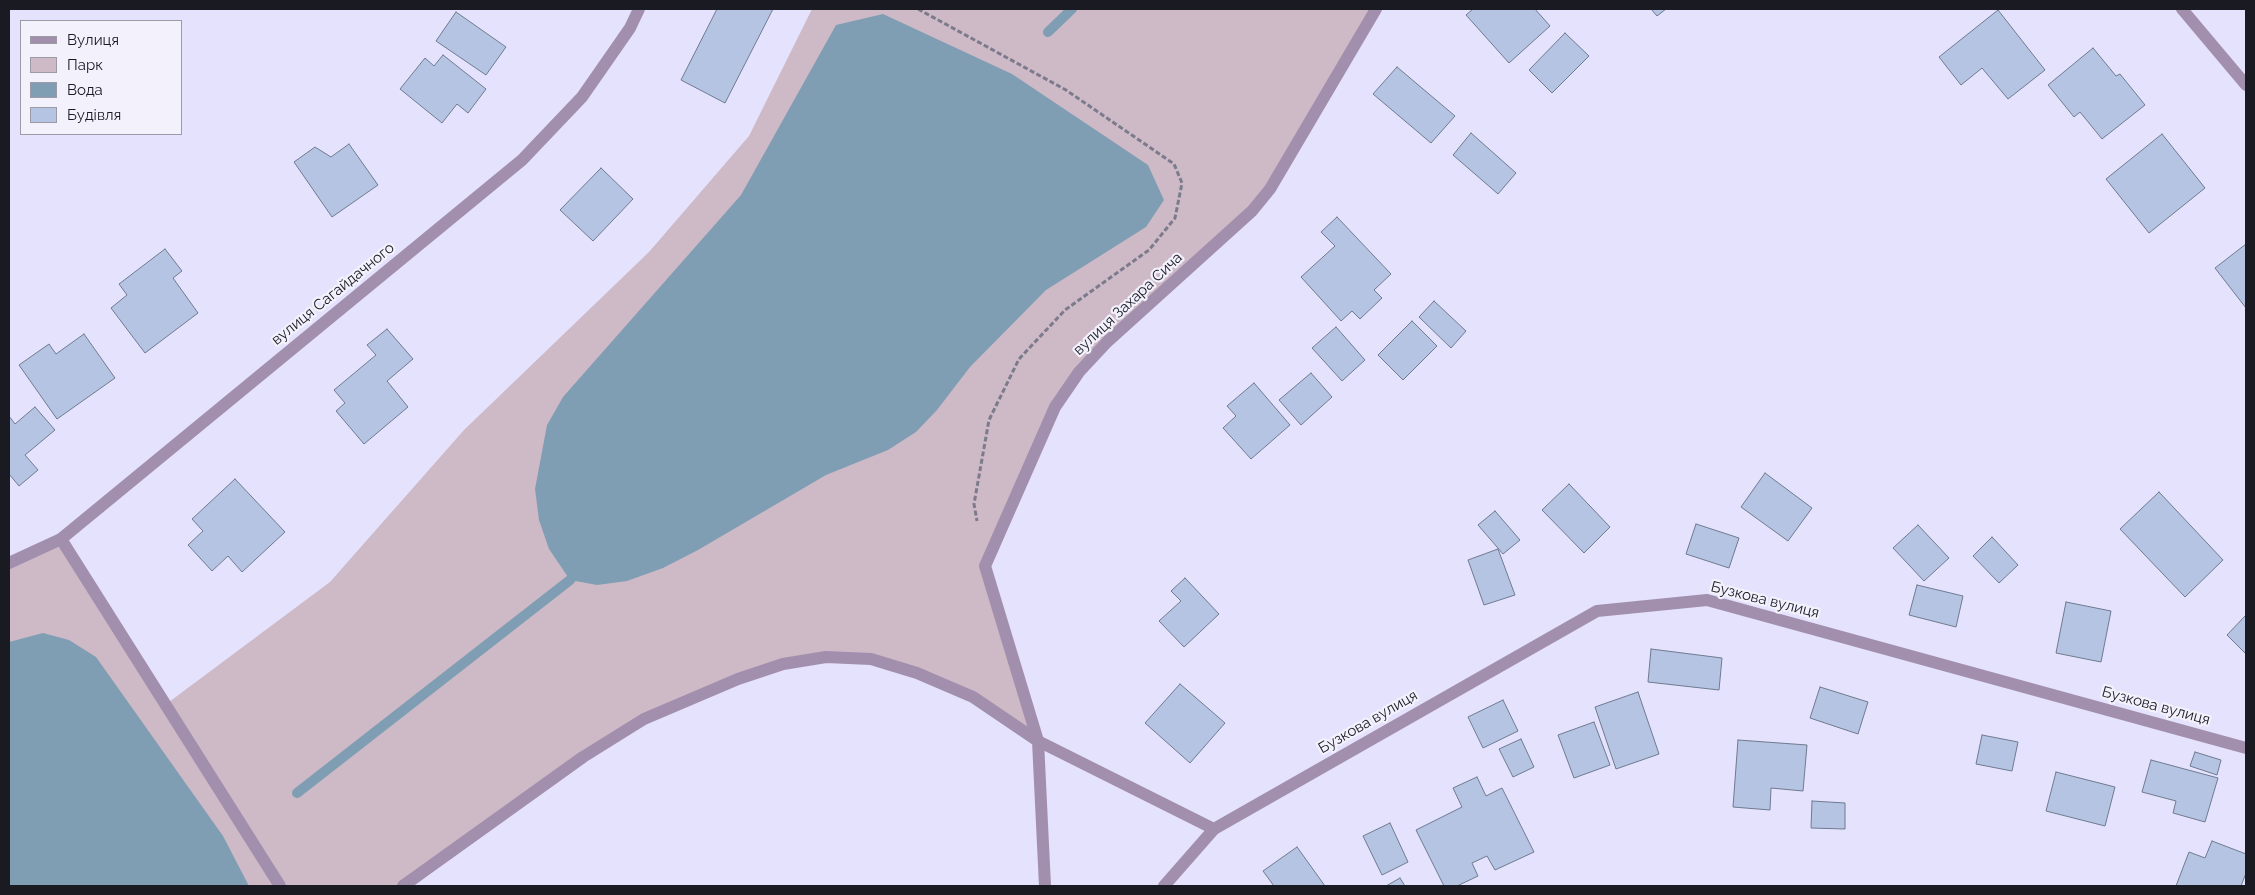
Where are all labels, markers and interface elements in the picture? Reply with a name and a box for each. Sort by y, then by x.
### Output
legend [20,20,182,135]
text: Вулиця [67,31,119,49]
text: Парк [67,56,103,74]
text: Вода [67,81,103,99]
text: Будівля [67,106,121,124]
street label: вулиця Сагайдачного [268,239,398,349]
street label: вулиця Захара Сича [1070,249,1186,359]
street label: Бузкова вулиця [1709,578,1821,622]
street label: Бузкова вулиця [2100,683,2212,729]
street label: Бузкова вулиця [1315,686,1421,758]

